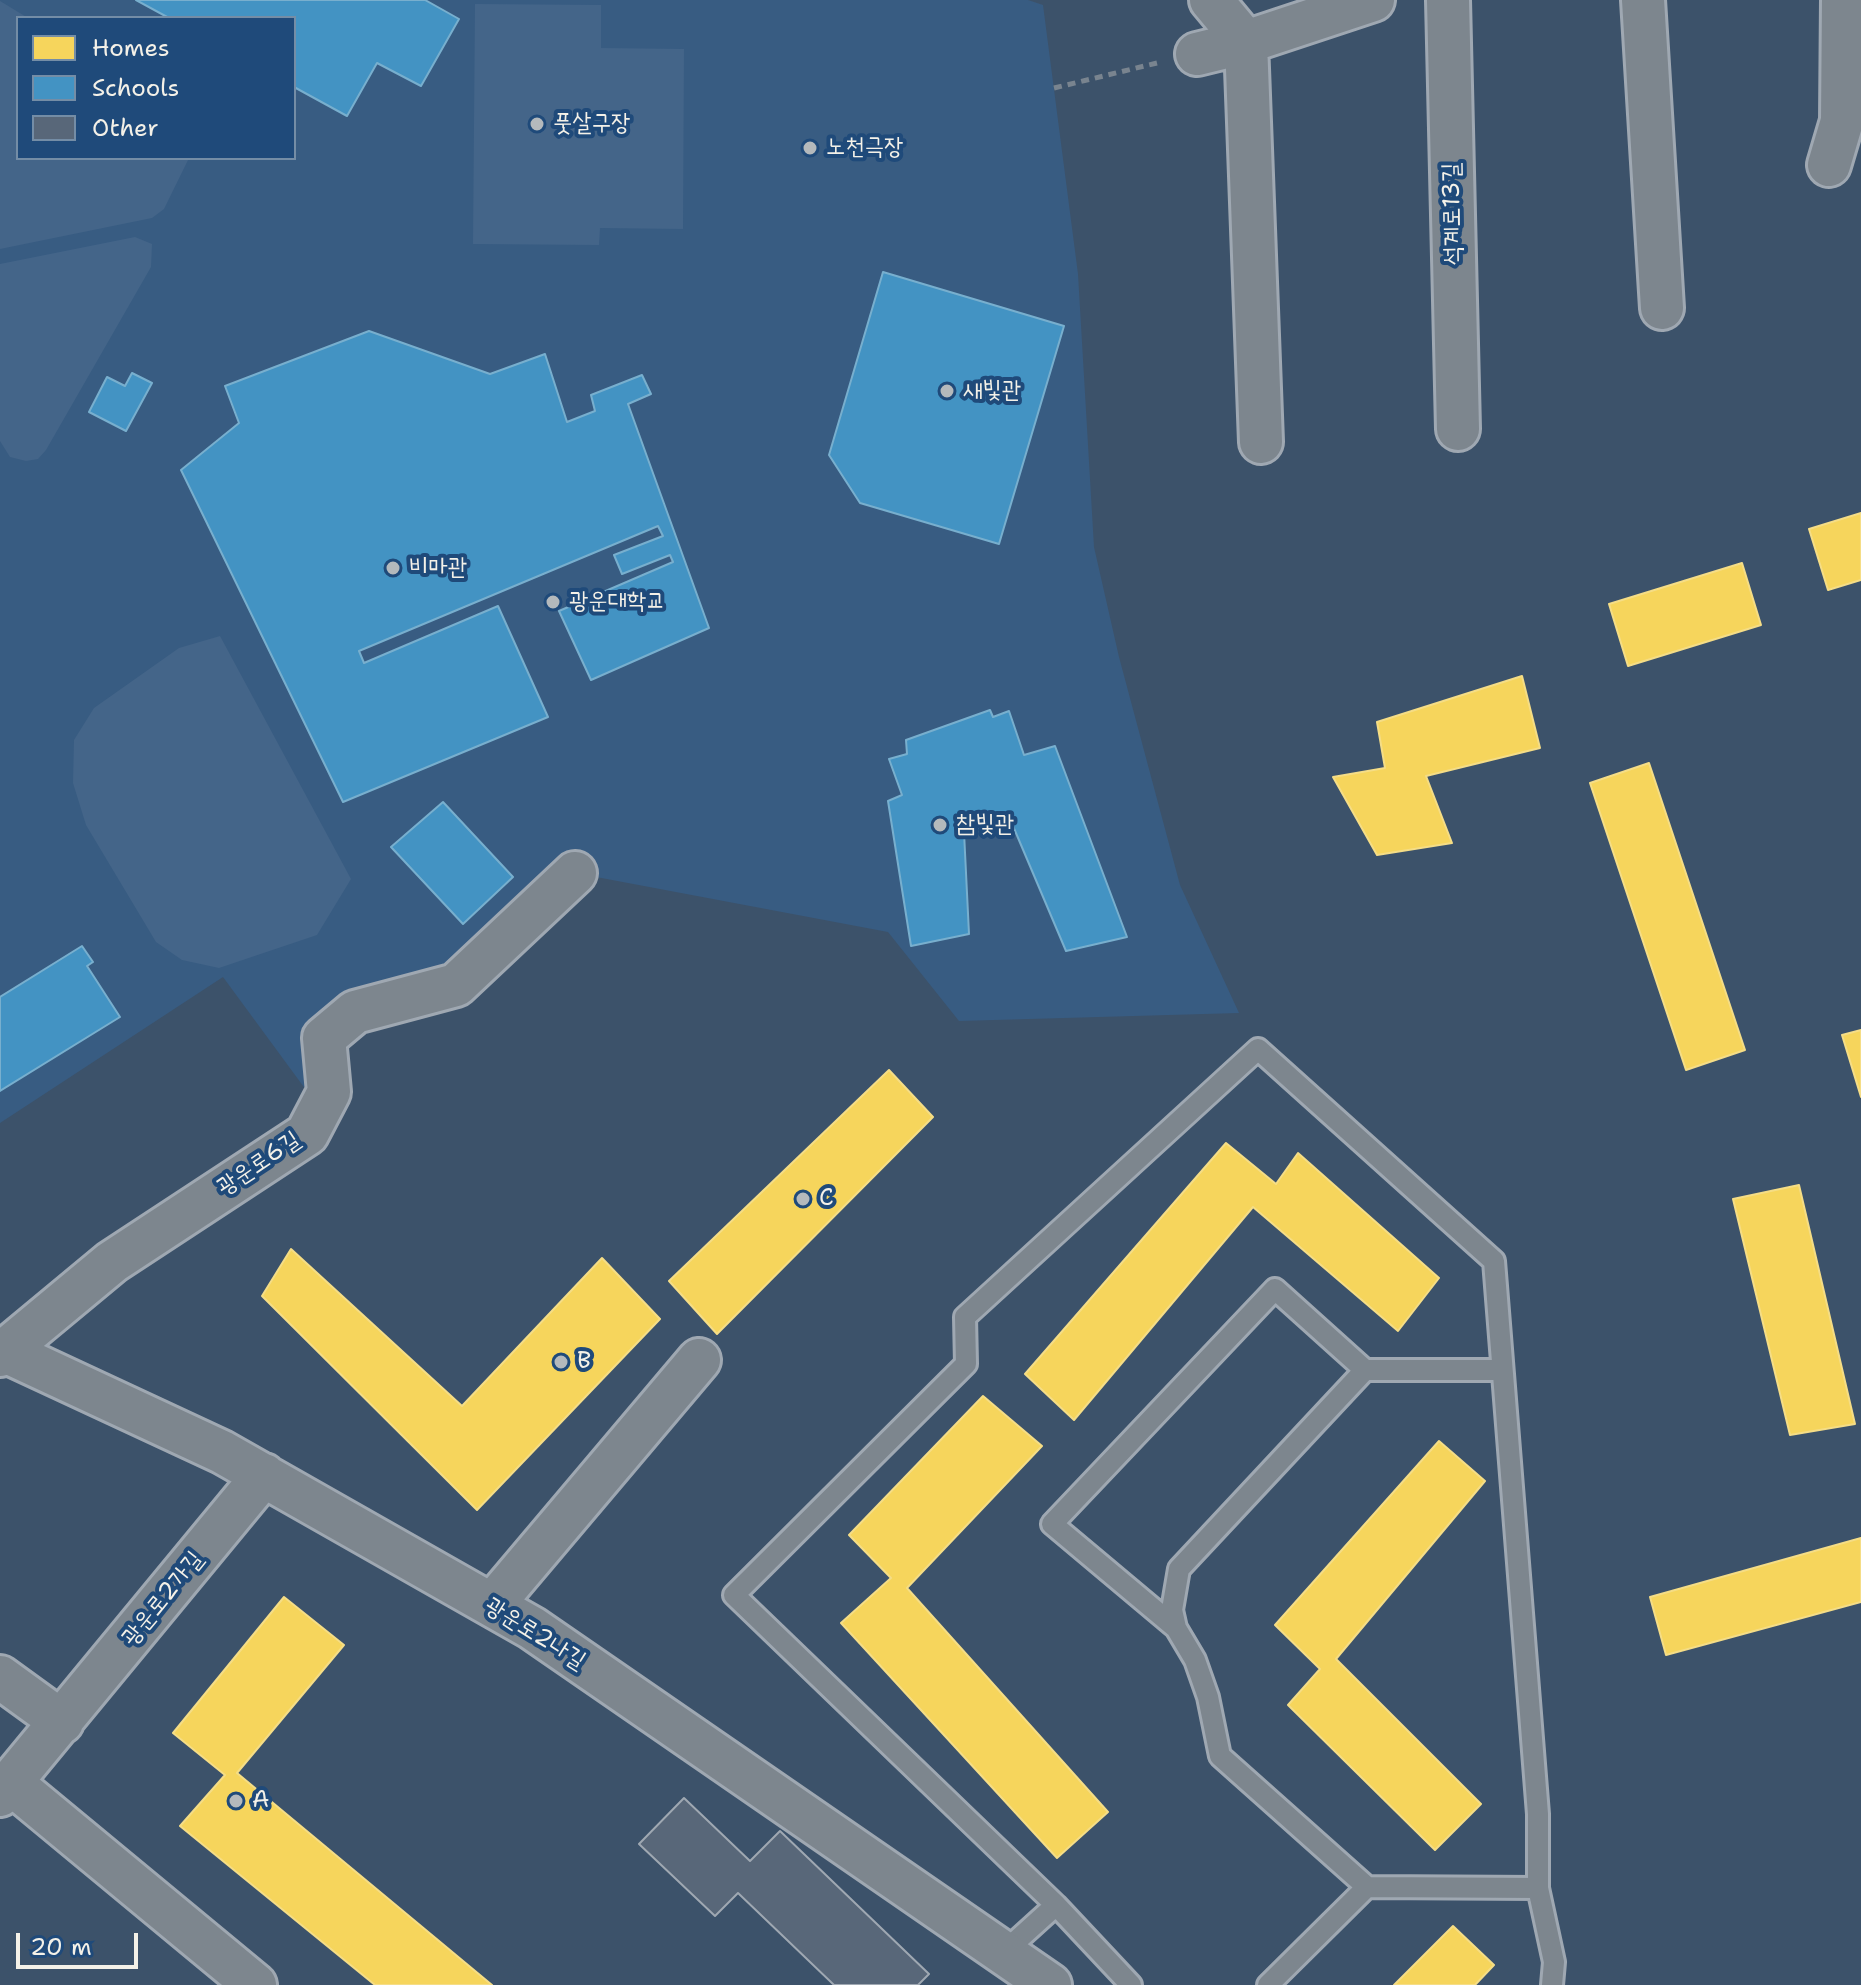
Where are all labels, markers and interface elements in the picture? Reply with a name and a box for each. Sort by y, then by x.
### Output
legend [16,16,296,160]
text: Homes [92,32,170,64]
text: Schools [92,72,179,104]
place label: 풋살구장 [553,110,630,138]
text: Other [92,112,159,144]
marker: 풋살구장 [528,115,546,133]
place label: 노천극장 [826,134,903,162]
marker: 노천극장 [801,139,819,157]
street label: 석계로13길 [1438,162,1468,266]
place label: 새빛관 [963,377,1021,405]
marker: 새빛관 [938,382,956,400]
place label: 비마관 [409,554,467,582]
marker: 비마관 [384,559,402,577]
place label: 광운대학교 [569,588,666,616]
marker: 광운대학교 [544,593,562,611]
place label: 참빛관 [956,811,1014,839]
marker: 참빛관 [931,816,949,834]
street label: 광운로6길 [212,1126,306,1202]
place label: C [819,1185,834,1213]
marker: C [794,1190,812,1208]
place label: B [577,1348,591,1376]
marker: B [552,1353,570,1371]
street label: 광운로2가길 [116,1546,210,1652]
street label: 광운로2나길 [479,1592,591,1676]
place label: A [252,1787,269,1815]
marker: A [227,1792,245,1810]
scale bar [20,1917,142,1967]
text: 20 m [30,1931,92,1963]

